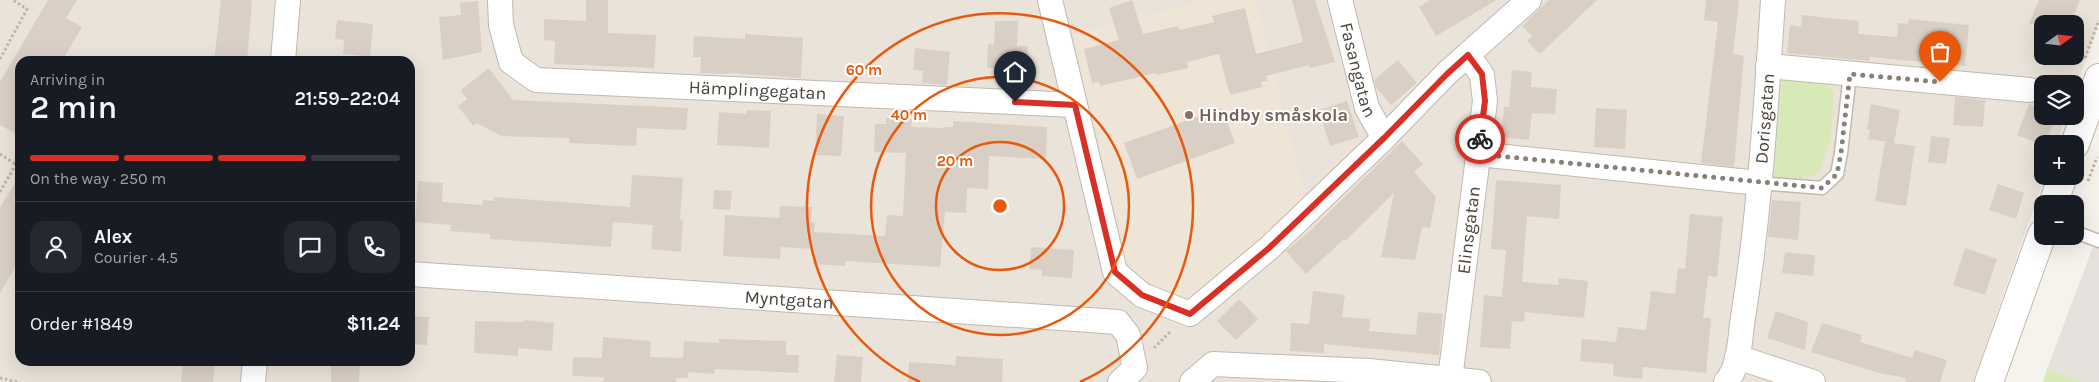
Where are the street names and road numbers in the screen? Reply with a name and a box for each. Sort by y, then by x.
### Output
street label: Fasangatan [1335,20,1381,121]
street label: Dorisgatan [1750,72,1779,165]
street label: Hämplingegatan [688,76,827,104]
street label: Elinsgatan [1452,185,1485,275]
street label: Myntgatan [744,286,834,314]

